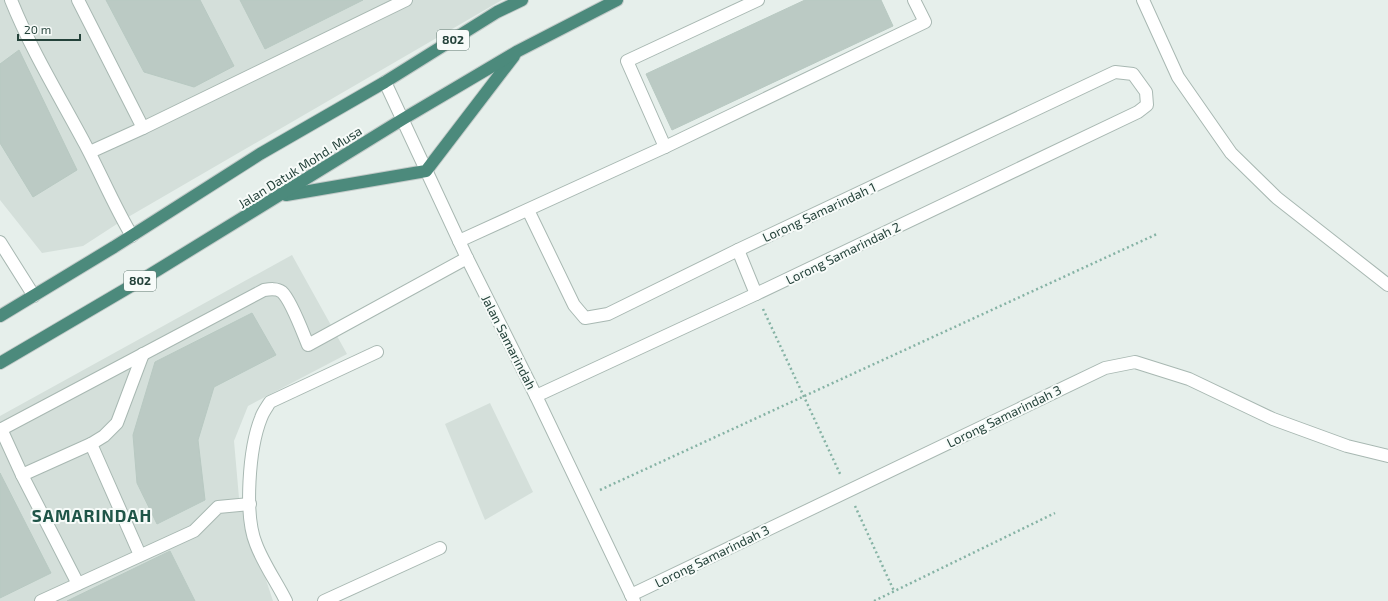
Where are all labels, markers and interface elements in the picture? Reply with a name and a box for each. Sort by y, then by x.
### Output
scale bar [18,16,80,42]
text: 20 m [24,22,51,36]
road number: 802 [437,30,469,50]
street label: Jalan Datuk Mohd. Musa [235,122,365,212]
street label: Lorong Samarindah 1 [760,179,878,245]
street label: Lorong Samarindah 2 [783,218,903,288]
road number: 802 [124,271,156,291]
street label: Jalan Samarindah [478,292,540,392]
street label: Lorong Samarindah 3 [944,381,1064,451]
district label: SAMARINDAH [32,505,152,525]
street label: Lorong Samarindah 3 [652,521,772,591]

